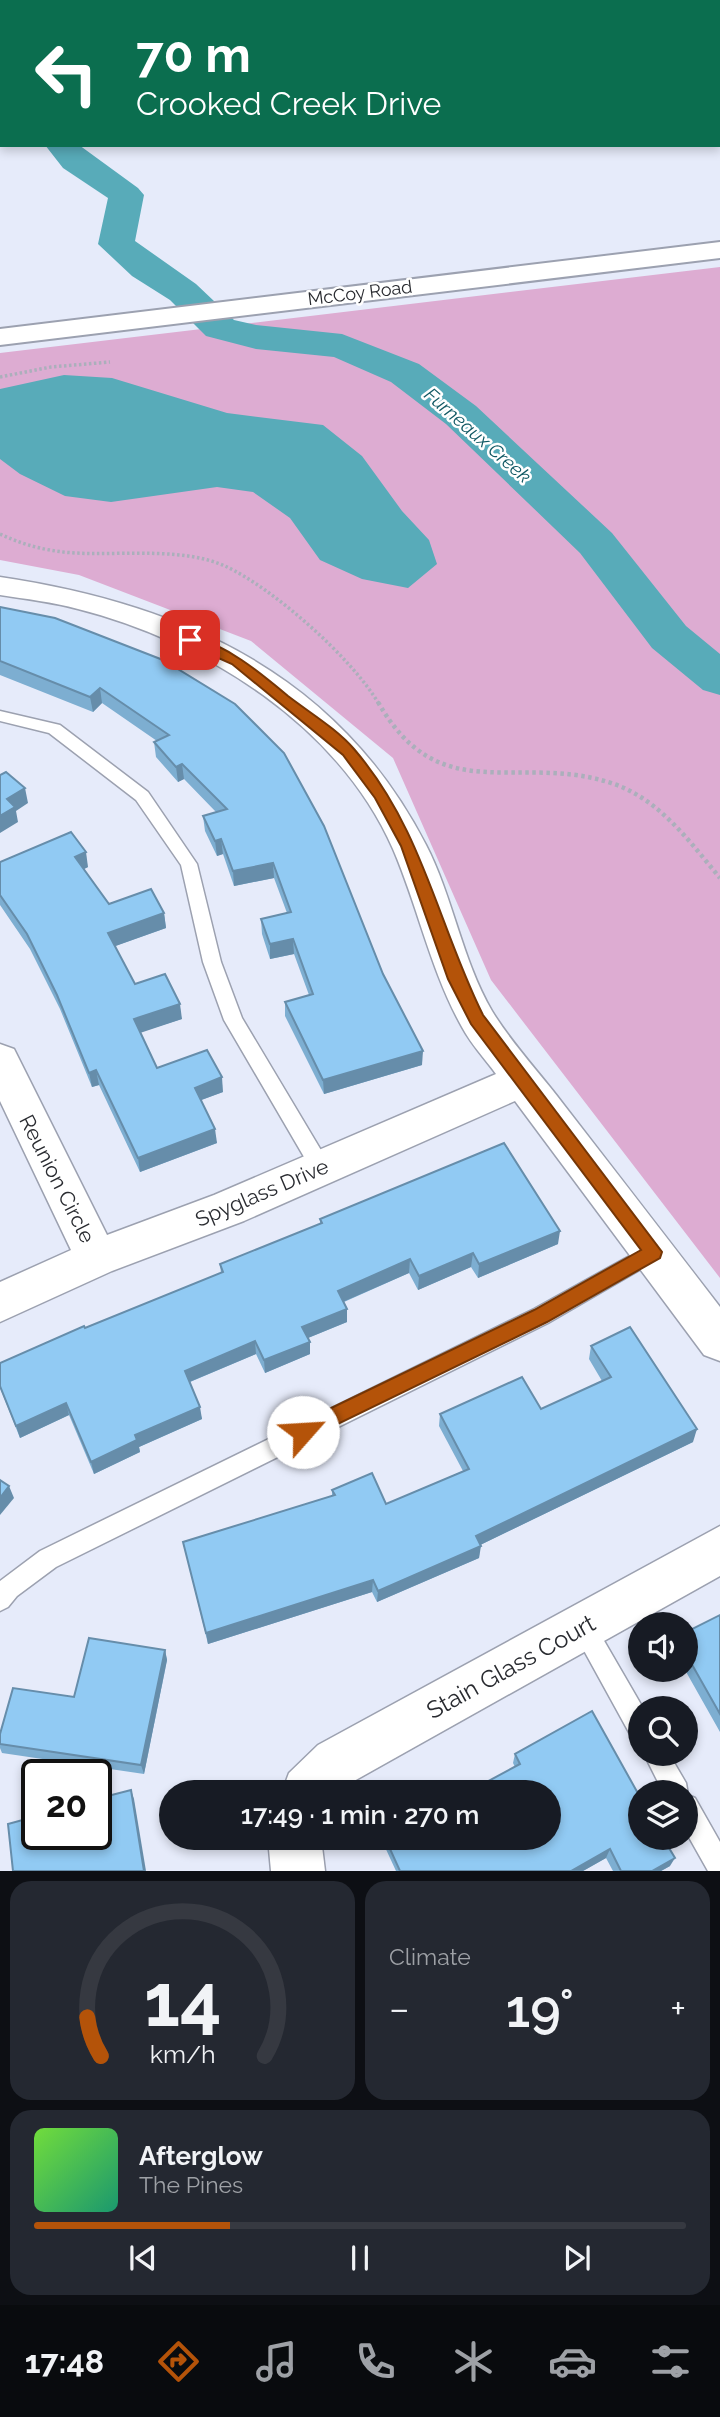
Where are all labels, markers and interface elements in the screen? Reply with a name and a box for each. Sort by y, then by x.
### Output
text: 70 m [136,26,251,83]
icon: left [21,28,112,119]
text: Crooked Creek Drive [136,85,441,122]
street label: McCoy Road [306,276,413,309]
water label: Furneaux Creek [420,383,536,487]
pin [160,610,220,670]
icon: arrive [171,621,209,659]
street label: Reunion Circle [14,1110,101,1247]
street label: Spyglass Drive [191,1153,332,1232]
position arrow [266,1395,340,1469]
street label: Stain Glass Court [421,1608,600,1725]
map controls [628,1612,698,1850]
button: sound [628,1612,698,1682]
button: search [628,1696,698,1766]
speed limit sign: 20 [21,1759,112,1850]
button: layers [628,1780,698,1850]
text: 17:49 · 1 min · 270 m [241,1800,479,1830]
text: Climate [389,1943,471,1970]
text: 14 [144,1959,221,2044]
text: 19° [506,1978,574,2039]
text: − [389,1986,409,2031]
text: + [670,1986,686,2031]
text: km/h [150,2039,215,2069]
text: Afterglow [139,2141,263,2171]
text: The Pines [139,2171,243,2198]
icon: previous [124,2239,162,2277]
icon: pause [341,2239,379,2277]
icon: next [558,2239,596,2277]
icon: directions [154,2337,203,2386]
icon: music [252,2337,301,2386]
icon: phone [351,2337,400,2386]
icon: climate [449,2337,498,2386]
icon: car [548,2337,597,2386]
icon: filters [646,2337,695,2386]
text: 17:48 [25,2343,104,2380]

